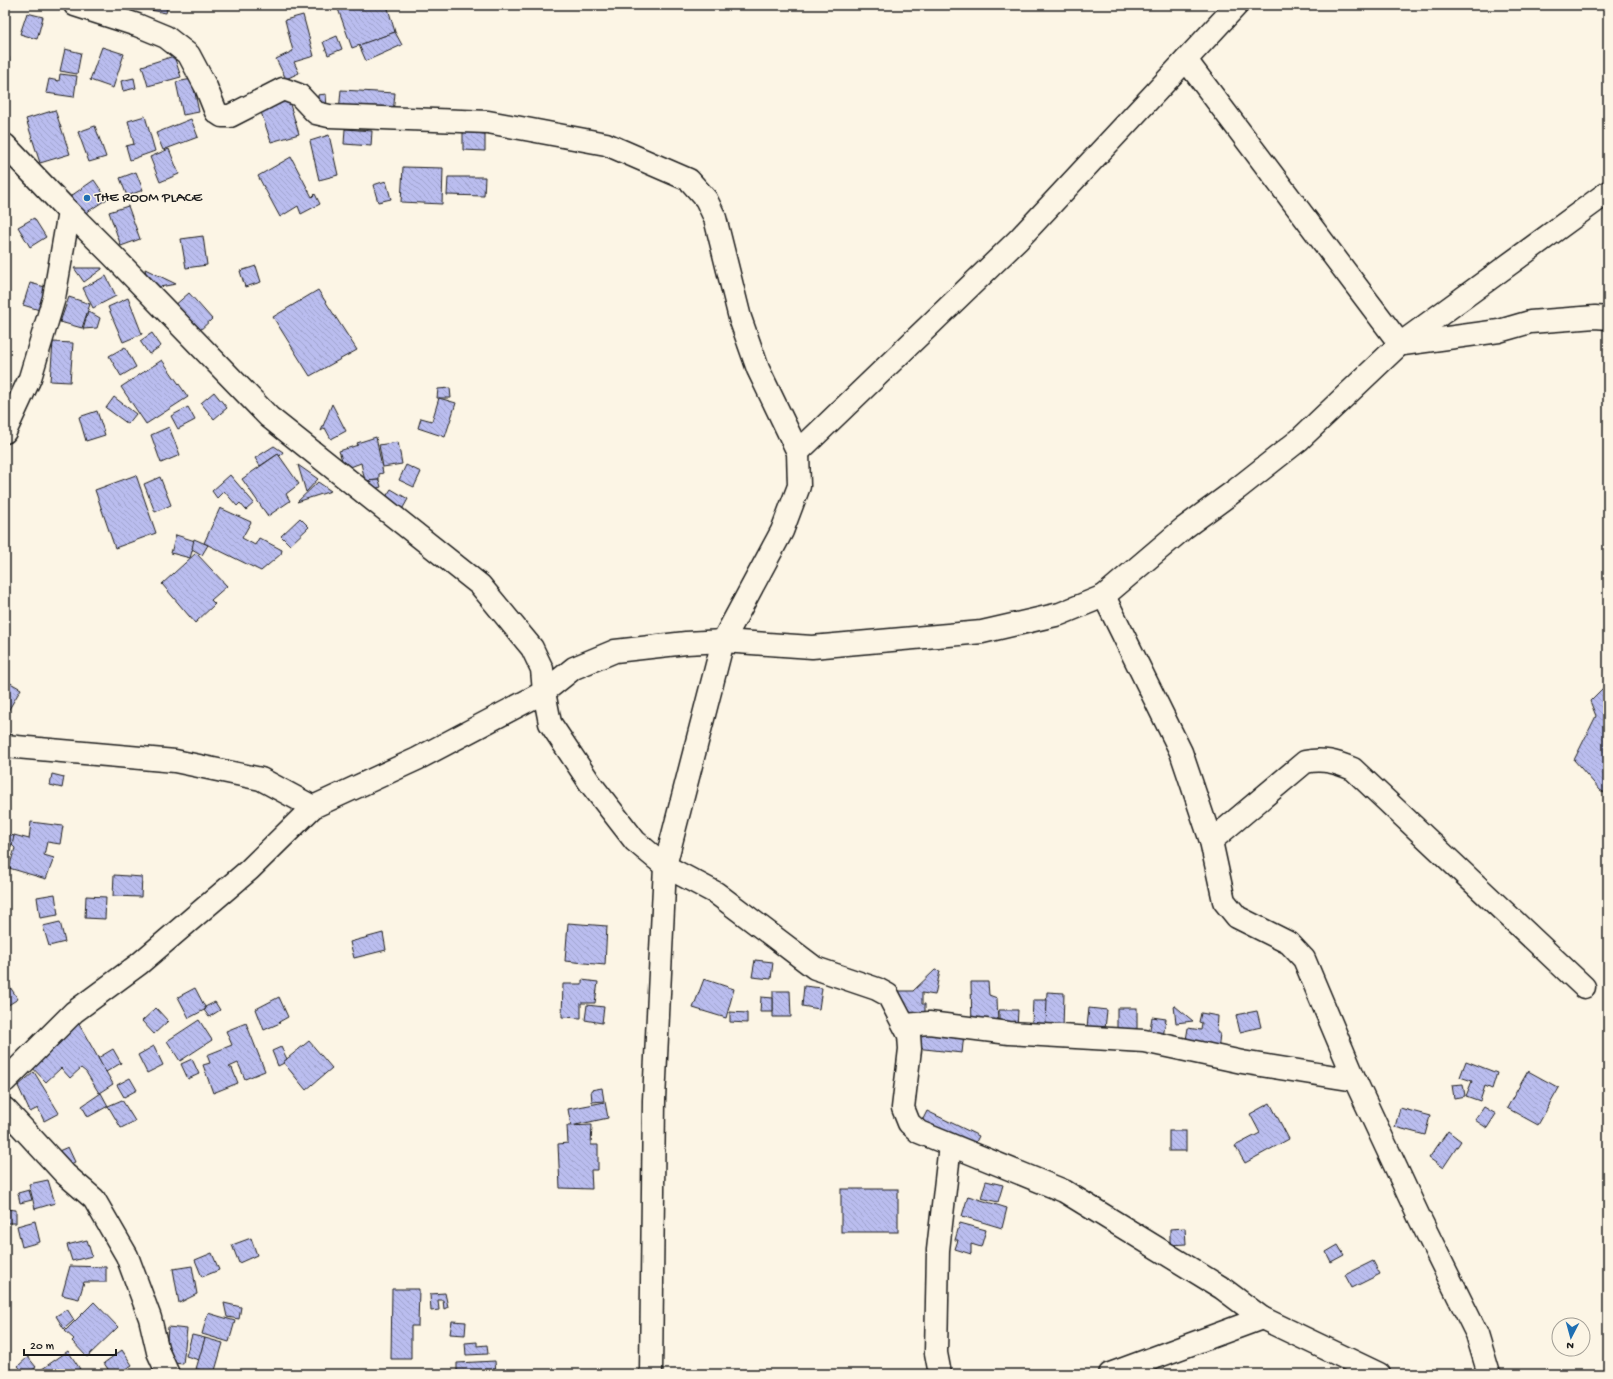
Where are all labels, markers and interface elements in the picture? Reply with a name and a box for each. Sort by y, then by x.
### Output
place label: THE ROOM PLACE [94,189,203,207]
marker: THE ROOM PLACE [82,193,92,203]
north arrow [1551,1317,1591,1357]
scale bar [24,1331,116,1357]
text: N [1566,1339,1574,1351]
text: 20 m [30,1340,55,1354]

